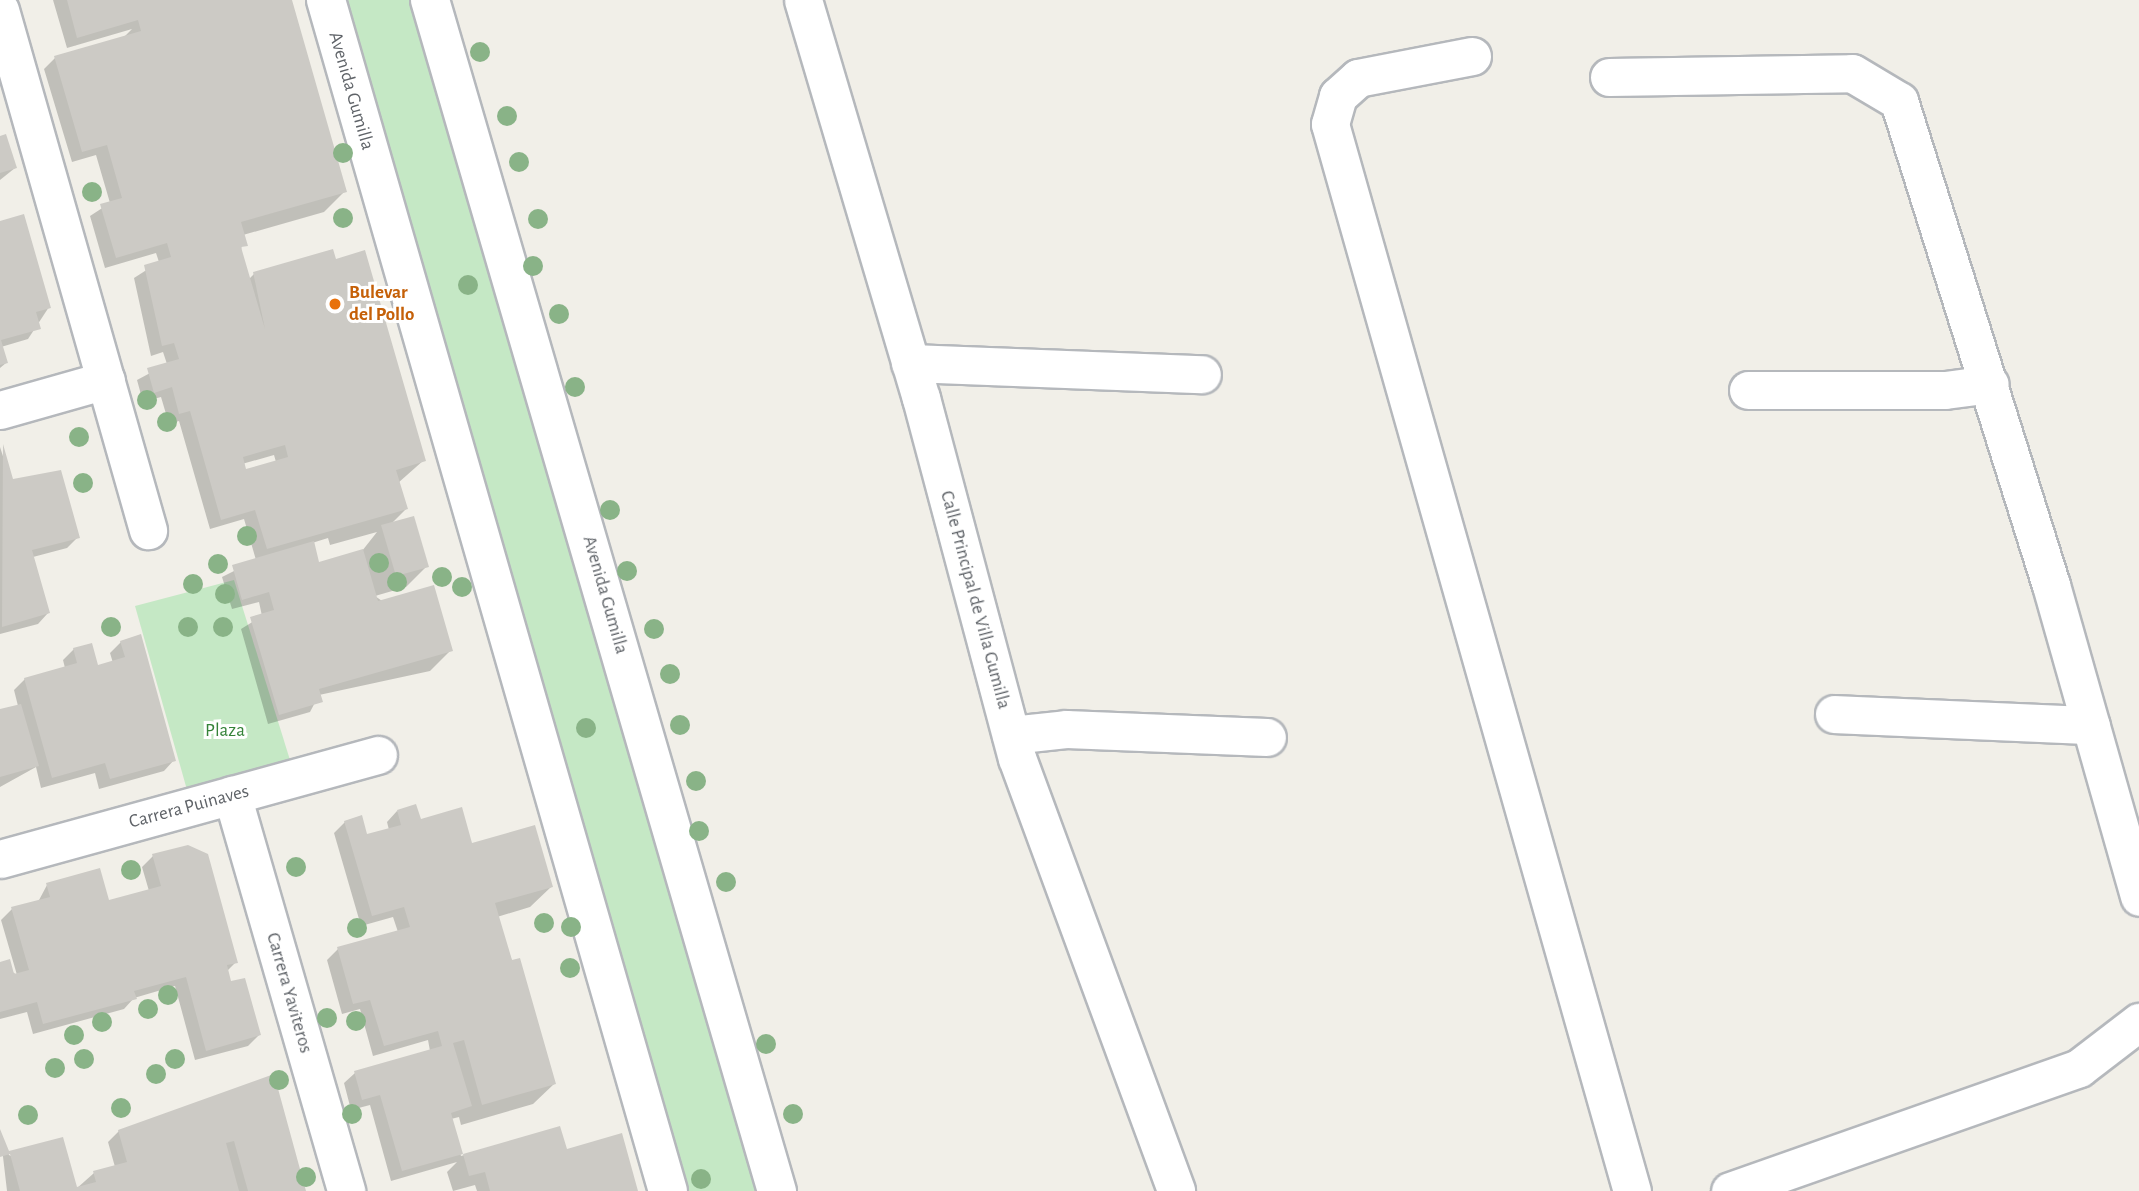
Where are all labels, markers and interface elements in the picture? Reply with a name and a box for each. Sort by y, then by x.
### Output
street label: Avenida Gumilla [323,29,379,153]
place label: Bulevar del Pollo [349,282,414,326]
marker: Bulevar del Pollo [327,296,343,312]
street label: Calle Principal de Villa Gumilla [935,488,1015,712]
street label: Avenida Gumilla [577,533,633,657]
park label: Plaza [205,720,245,742]
street label: Carrera Puinaves [127,780,251,834]
street label: Carrera Yaviteros [261,930,317,1056]

